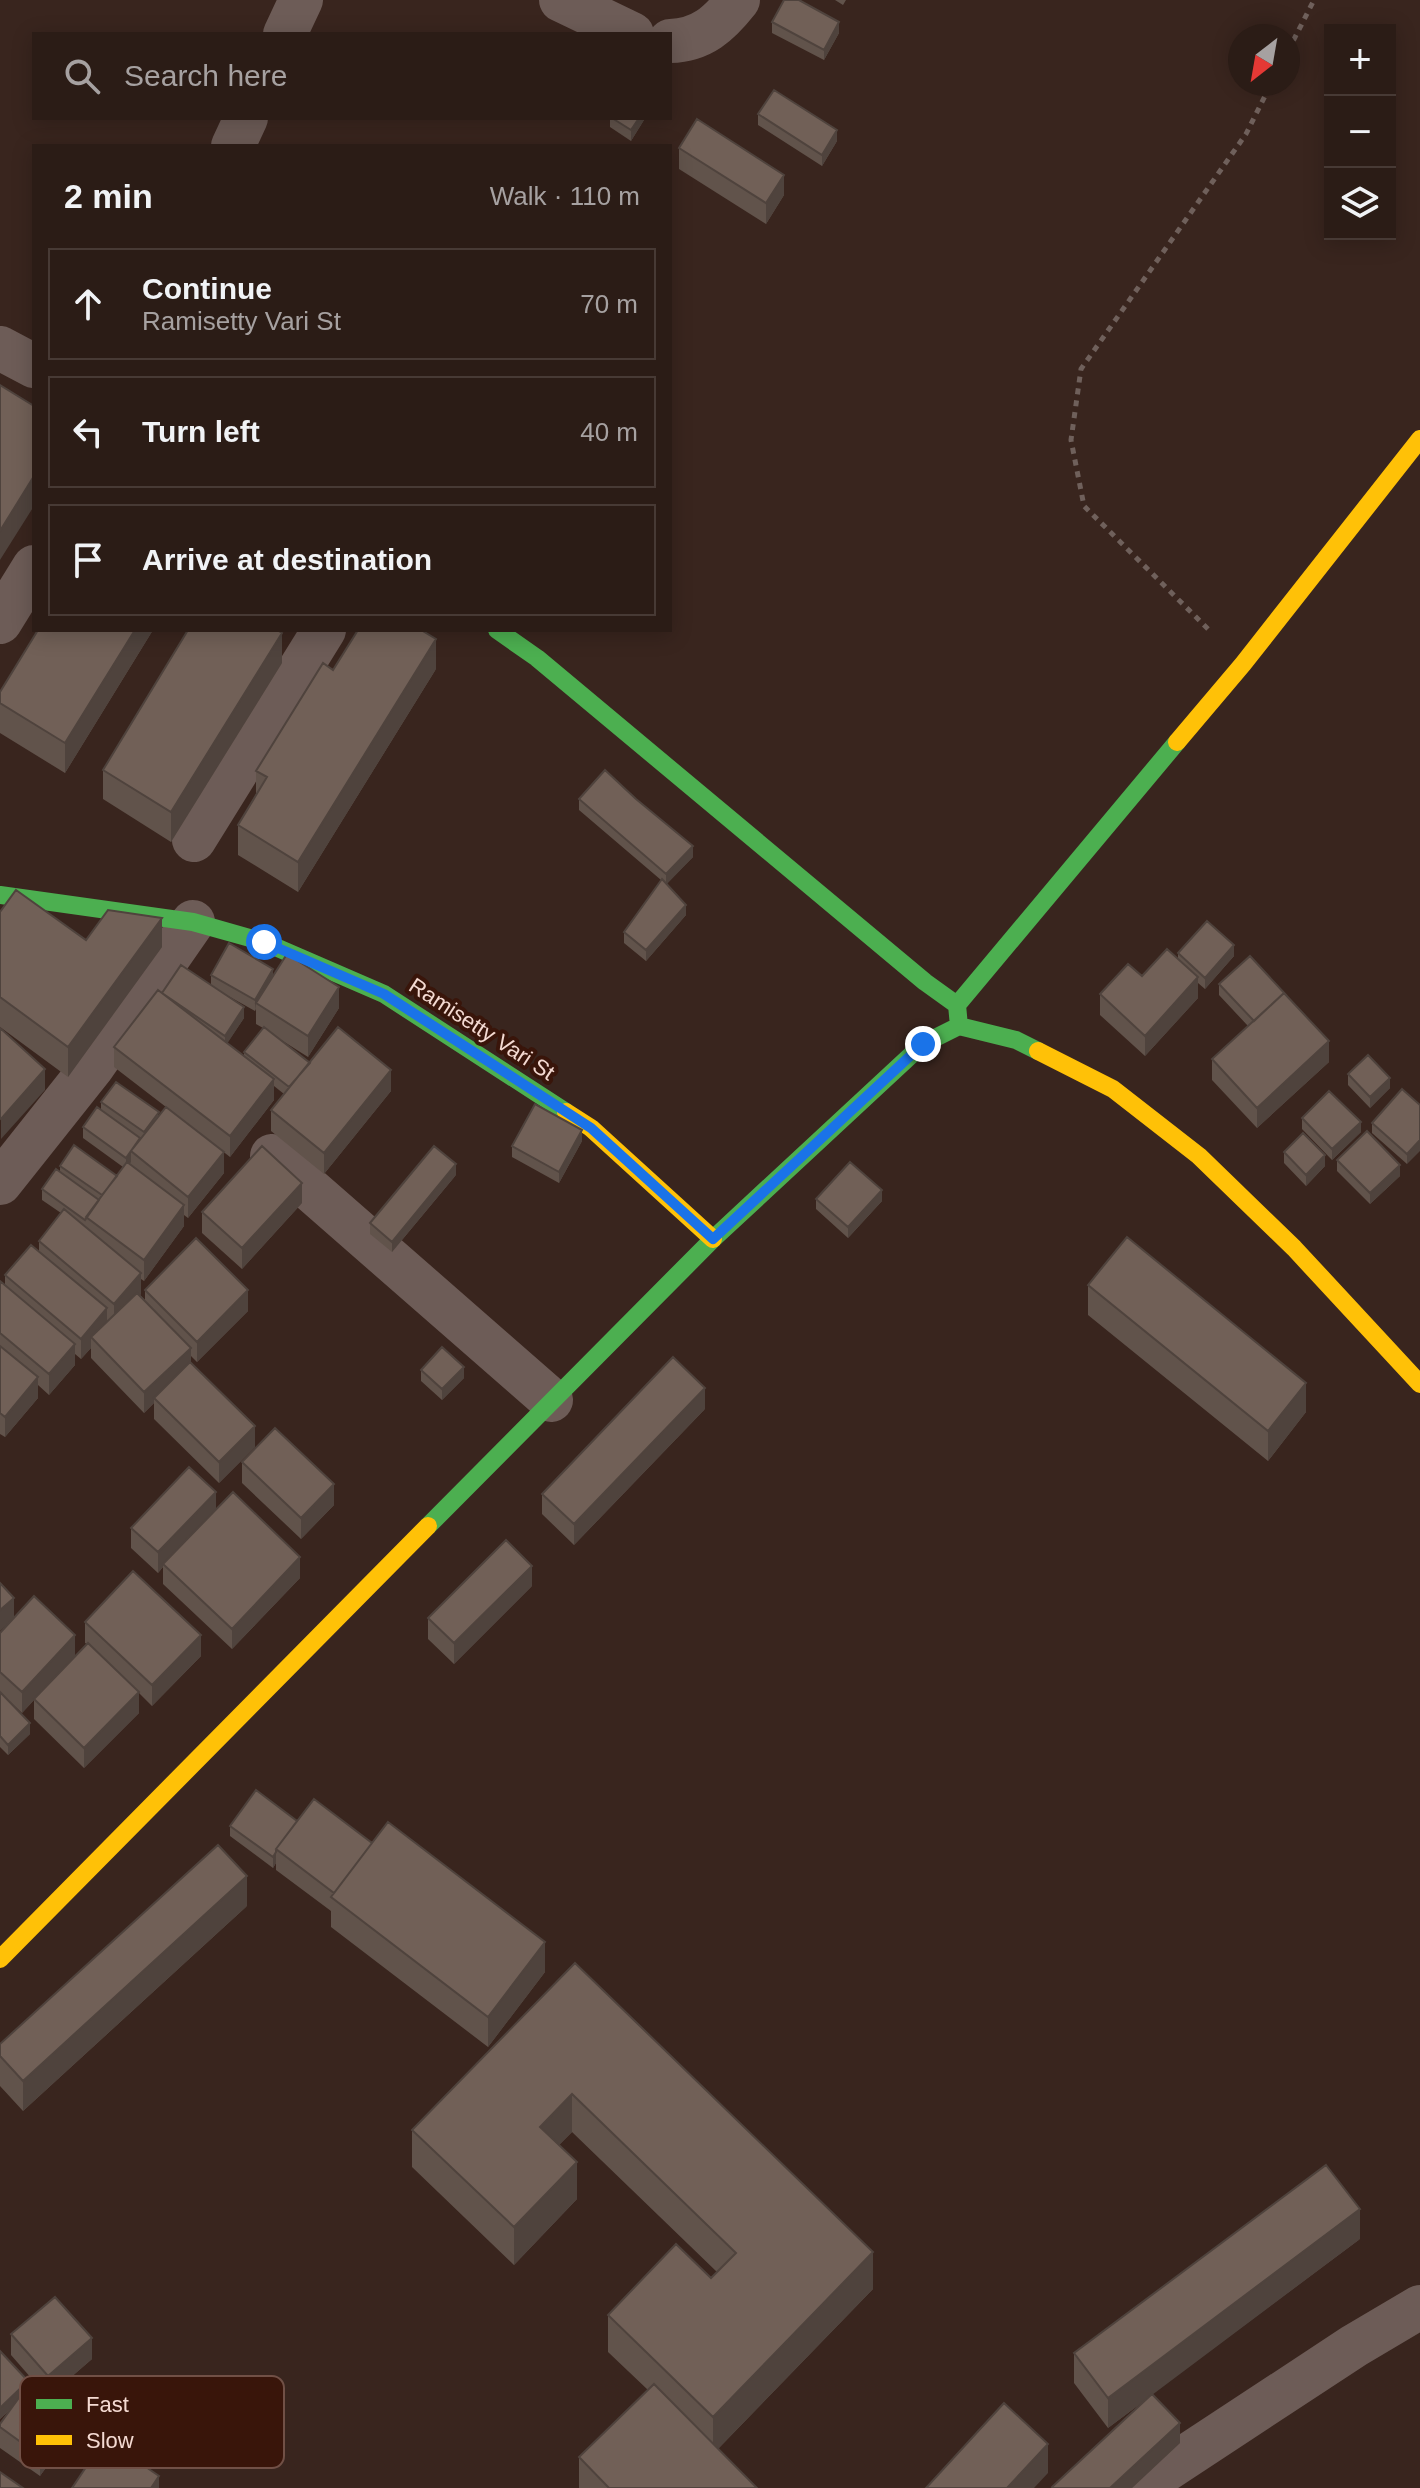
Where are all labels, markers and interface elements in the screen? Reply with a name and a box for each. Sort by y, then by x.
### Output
north arrow [1228,24,1300,96]
map controls [1324,24,1396,240]
button: + [1324,24,1396,96]
search box [32,32,672,120]
icon: search [60,54,104,98]
text: Search here [124,59,287,92]
button: − [1324,96,1396,168]
button: layers [1324,168,1396,240]
text: 2 min [64,177,153,215]
text: Walk · 110 m [490,181,640,211]
text: Continue [142,272,272,305]
icon: ahead [66,282,110,326]
text: 70 m [580,289,638,319]
text: Ramisetty Vari St [142,306,341,336]
icon: left [66,410,110,454]
text: Turn left [142,415,260,448]
text: 40 m [580,417,638,447]
icon: arrive [66,538,110,582]
text: Arrive at destination [142,543,432,576]
route start [246,924,282,960]
street label: Ramisetty Vari St [405,973,559,1085]
route end [905,1026,941,1062]
legend [20,2376,284,2468]
text: Fast [86,2392,129,2417]
text: Slow [86,2428,134,2453]

